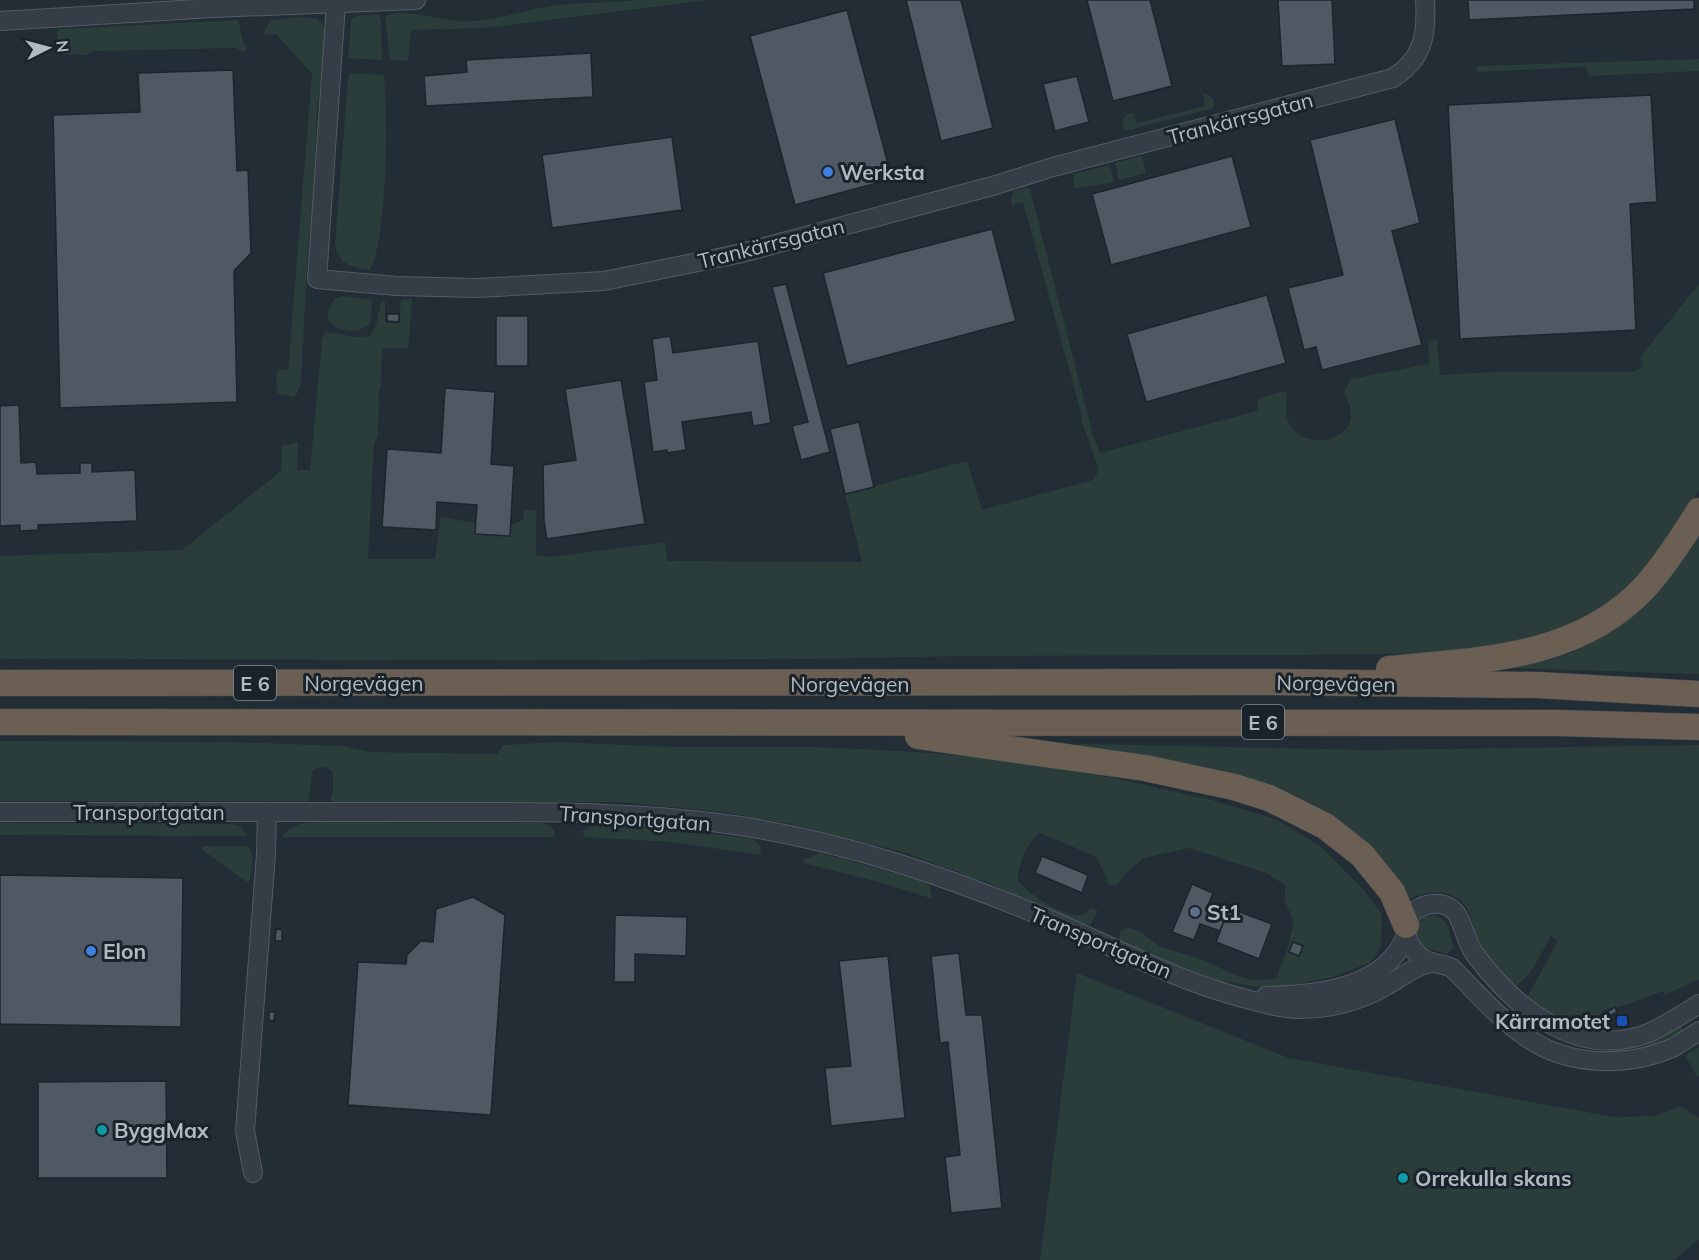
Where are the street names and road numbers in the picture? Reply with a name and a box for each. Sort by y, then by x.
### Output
street label: Trankärrsgatan [1164,86,1316,150]
street label: Trankärrsgatan [695,212,847,274]
road number: E 6 [234,666,276,700]
street label: Norgevägen [1276,669,1396,697]
street label: Norgevägen [304,670,424,696]
street label: Norgevägen [790,671,910,697]
road number: E 6 [1242,705,1284,739]
street label: Transportgatan [73,799,225,825]
street label: Transportgatan [559,800,711,836]
street label: Transportgatan [1026,900,1176,984]

